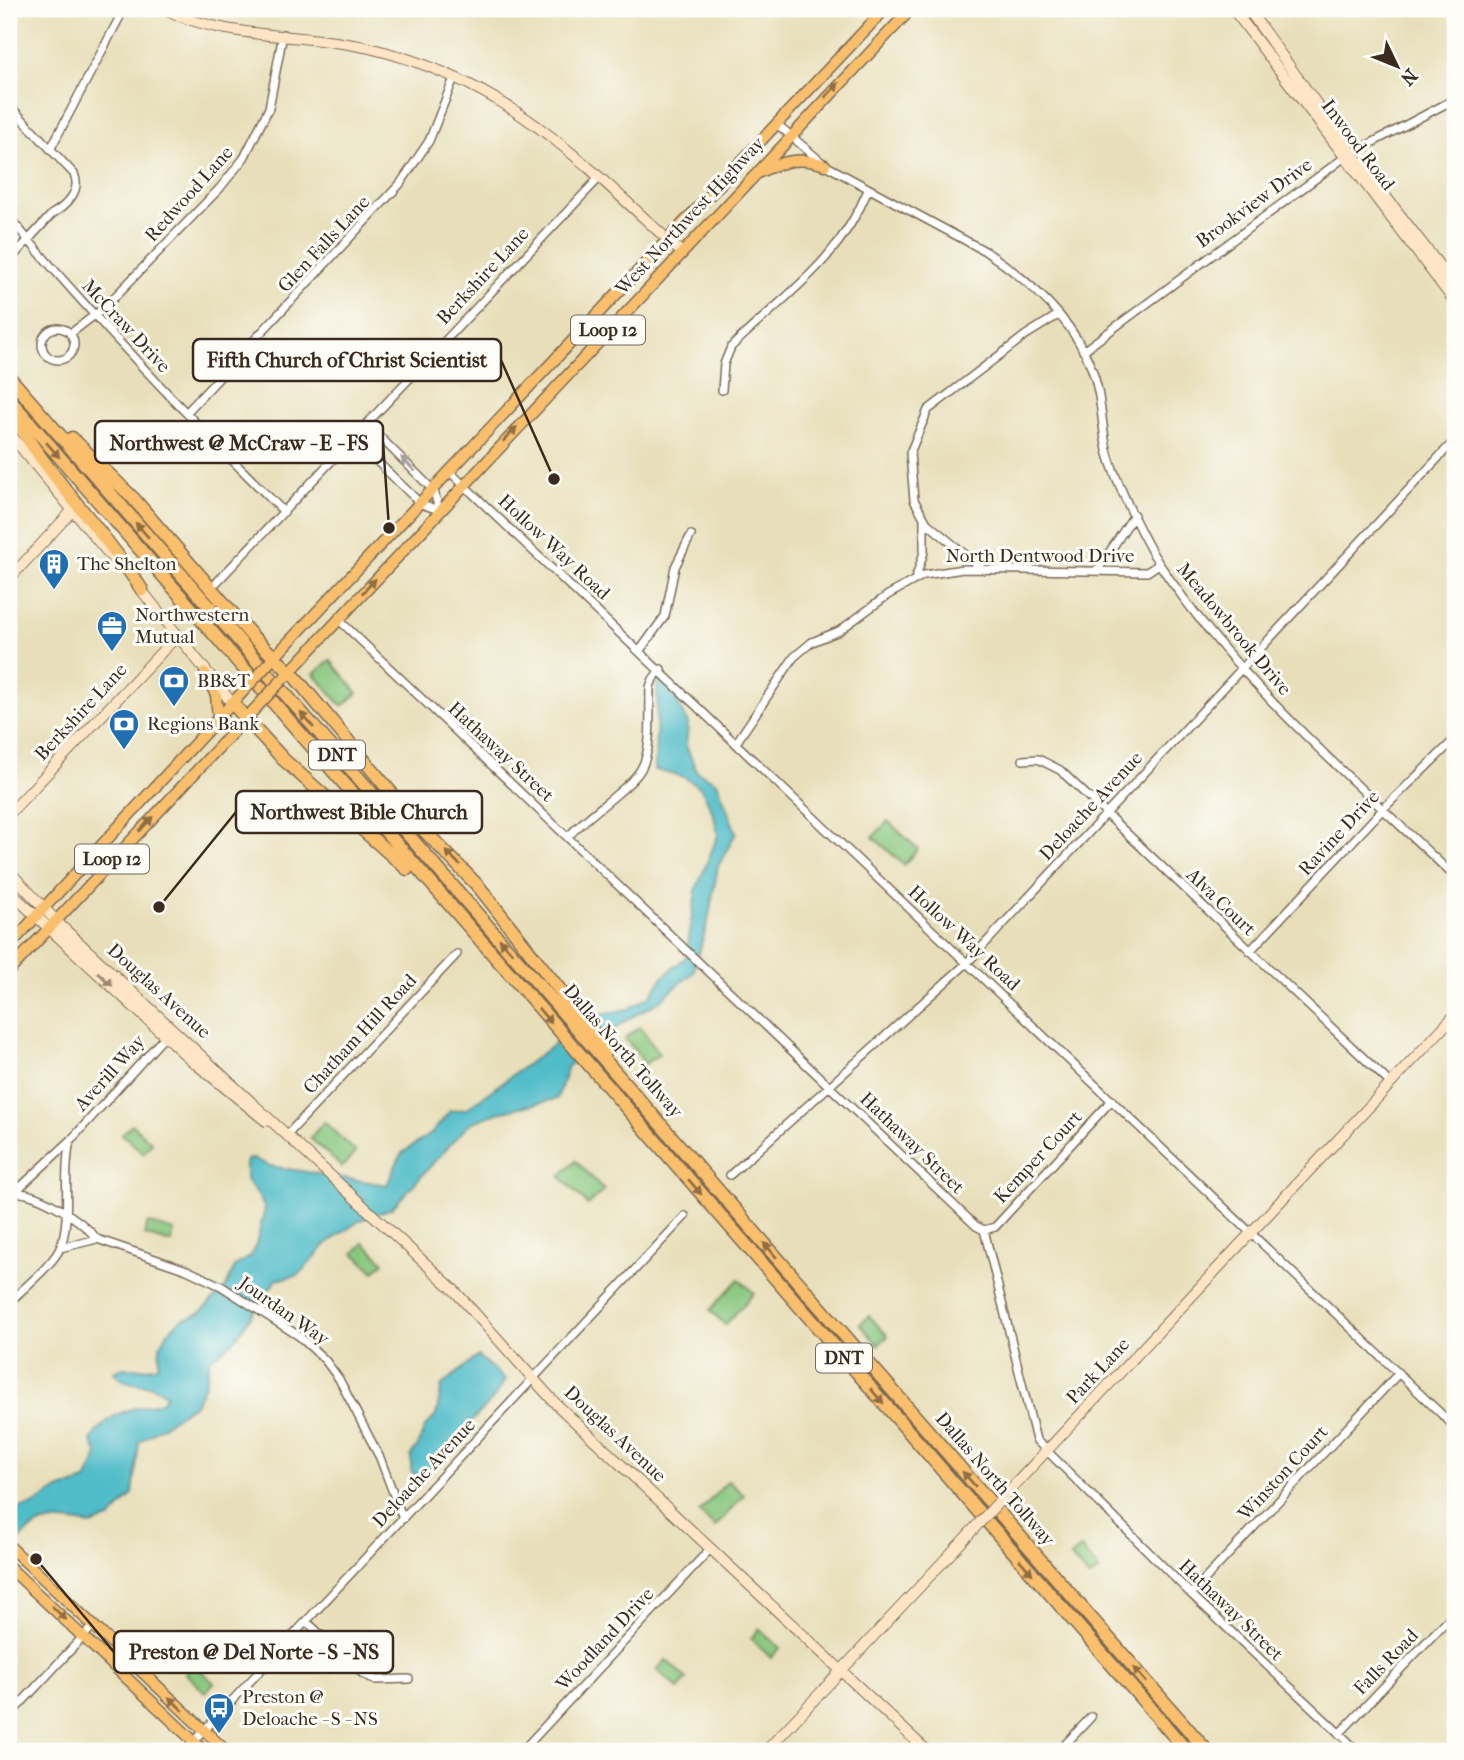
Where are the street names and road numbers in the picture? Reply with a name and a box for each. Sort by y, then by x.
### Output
street label: Inwood Road [1317,95,1400,195]
street label: West Northwest Highway [610,132,770,300]
street label: Redwood Lane [140,142,238,246]
street label: Brookview Drive [1192,154,1316,252]
street label: Glen Falls Lane [274,191,374,297]
street label: Berkshire Lane [432,223,534,329]
street label: McCraw Drive [77,275,175,377]
road number: Loop 12 [571,316,645,344]
street label: Hollow Way Road [494,490,615,605]
street label: North Dentwood Drive [946,545,1134,567]
street label: Meadowbrook Drive [1172,558,1296,700]
street label: Berkshire Lane [30,659,132,765]
street label: Hathaway Street [444,697,559,807]
road number: DNT [309,740,365,770]
street label: Deloache Avenue [1035,747,1147,865]
street label: Ravine Drive [1294,786,1384,880]
road number: Loop 12 [75,844,149,874]
street label: Alva Court [1181,863,1260,940]
street label: Hollow Way Road [904,881,1025,996]
street label: Douglas Avenue [103,939,215,1043]
street label: Chatham Hill Road [299,969,422,1099]
street label: Dallas North Tollway [559,980,688,1123]
street label: Averill Way [69,1030,150,1116]
street label: Hathaway Street [855,1088,969,1198]
street label: Kemper Court [990,1106,1087,1208]
street label: Jourdan Way [233,1271,334,1351]
street label: Park Lane [1062,1333,1134,1409]
road number: DNT [816,1344,872,1372]
street label: Douglas Avenue [559,1381,671,1487]
street label: Dallas North Tollway [931,1408,1060,1551]
street label: Deloache Avenue [368,1414,480,1532]
street label: Winston Court [1233,1421,1333,1526]
street label: Hathaway Street [1174,1555,1288,1665]
street label: Woodland Drive [551,1583,658,1696]
street label: Falls Road [1349,1624,1423,1699]

